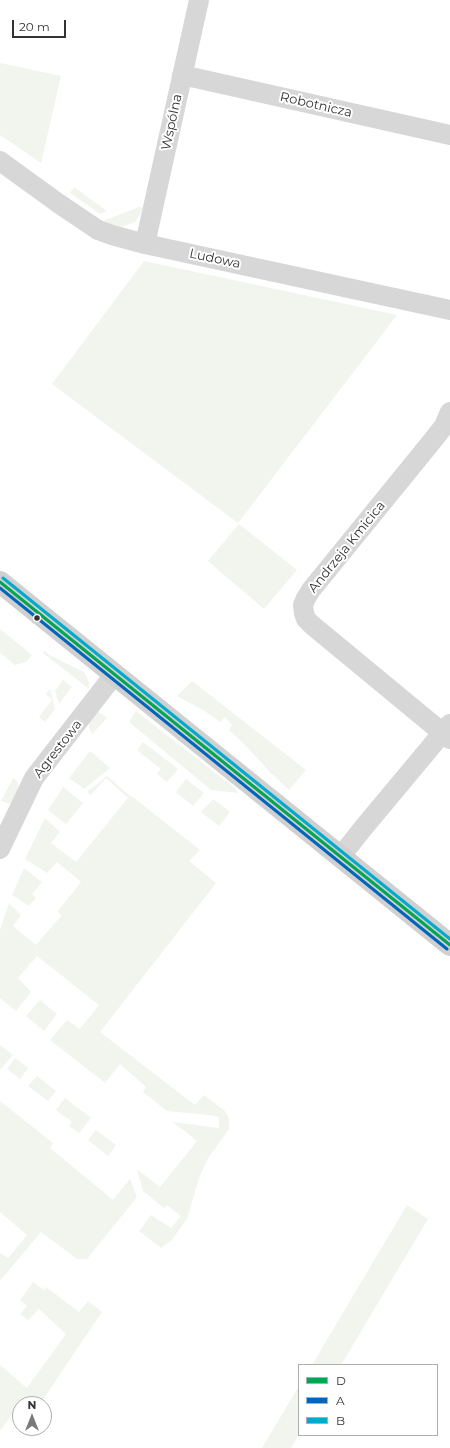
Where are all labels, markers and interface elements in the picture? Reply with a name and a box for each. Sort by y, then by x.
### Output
scale bar [14,12,68,38]
text: 20 m [19,19,50,34]
street label: Robotnicza [278,89,354,121]
street label: Wspólna [158,93,186,151]
street label: Ludowa [188,246,242,272]
street label: Andrzeja Kmicica [305,498,389,596]
unlabelled marker [32,613,42,623]
street label: Agrestowa [31,717,85,781]
legend [298,1364,438,1436]
text: D [336,1373,346,1388]
text: A [336,1393,345,1408]
north arrow [12,1396,52,1436]
text: N [28,1398,36,1412]
text: B [336,1413,345,1428]

